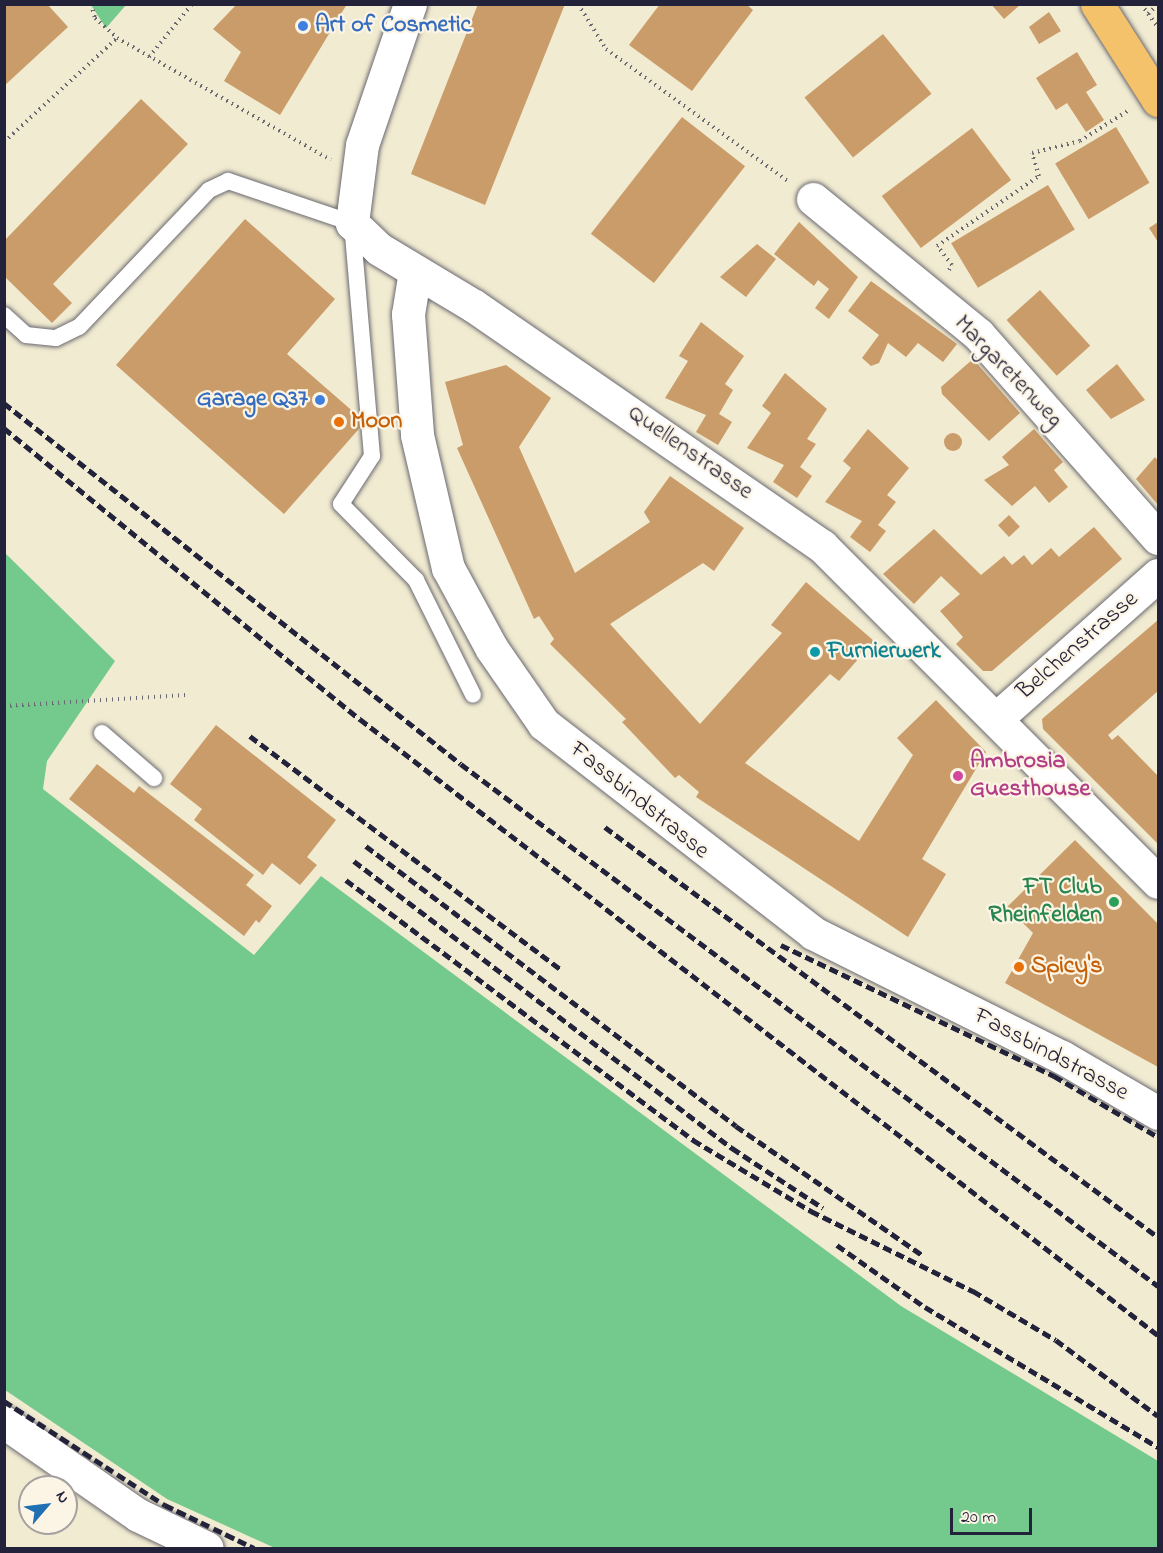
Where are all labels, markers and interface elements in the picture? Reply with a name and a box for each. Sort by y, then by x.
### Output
place label: Art of Cosmetic [315,12,471,40]
marker: Art of Cosmetic [296,19,310,33]
street label: Margaretenweg [947,310,1069,434]
place label: Garage Q37 [197,386,308,414]
marker: Garage Q37 [313,393,327,407]
street label: Quellenstrasse [622,399,758,507]
place label: Moon [351,408,402,436]
marker: Moon [332,415,346,429]
street label: Belchenstrasse [1011,585,1145,707]
place label: Furnierwerk [827,638,941,666]
marker: Furnierwerk [808,645,822,659]
street label: Fassbindstrasse [563,736,715,866]
place label: Ambrosia Guesthouse [970,748,1090,804]
marker: Ambrosia Guesthouse [951,769,965,783]
place label: FT Club Rheinfelden [988,874,1102,930]
marker: FT Club Rheinfelden [1107,895,1121,909]
place label: Spicy's [1031,953,1102,981]
marker: Spicy's [1012,960,1026,974]
street label: Fassbindstrasse [969,1002,1133,1108]
north arrow [18,1475,78,1535]
text: N [49,1487,75,1508]
scale bar [953,1496,1036,1534]
text: 20 m [961,1505,996,1531]

